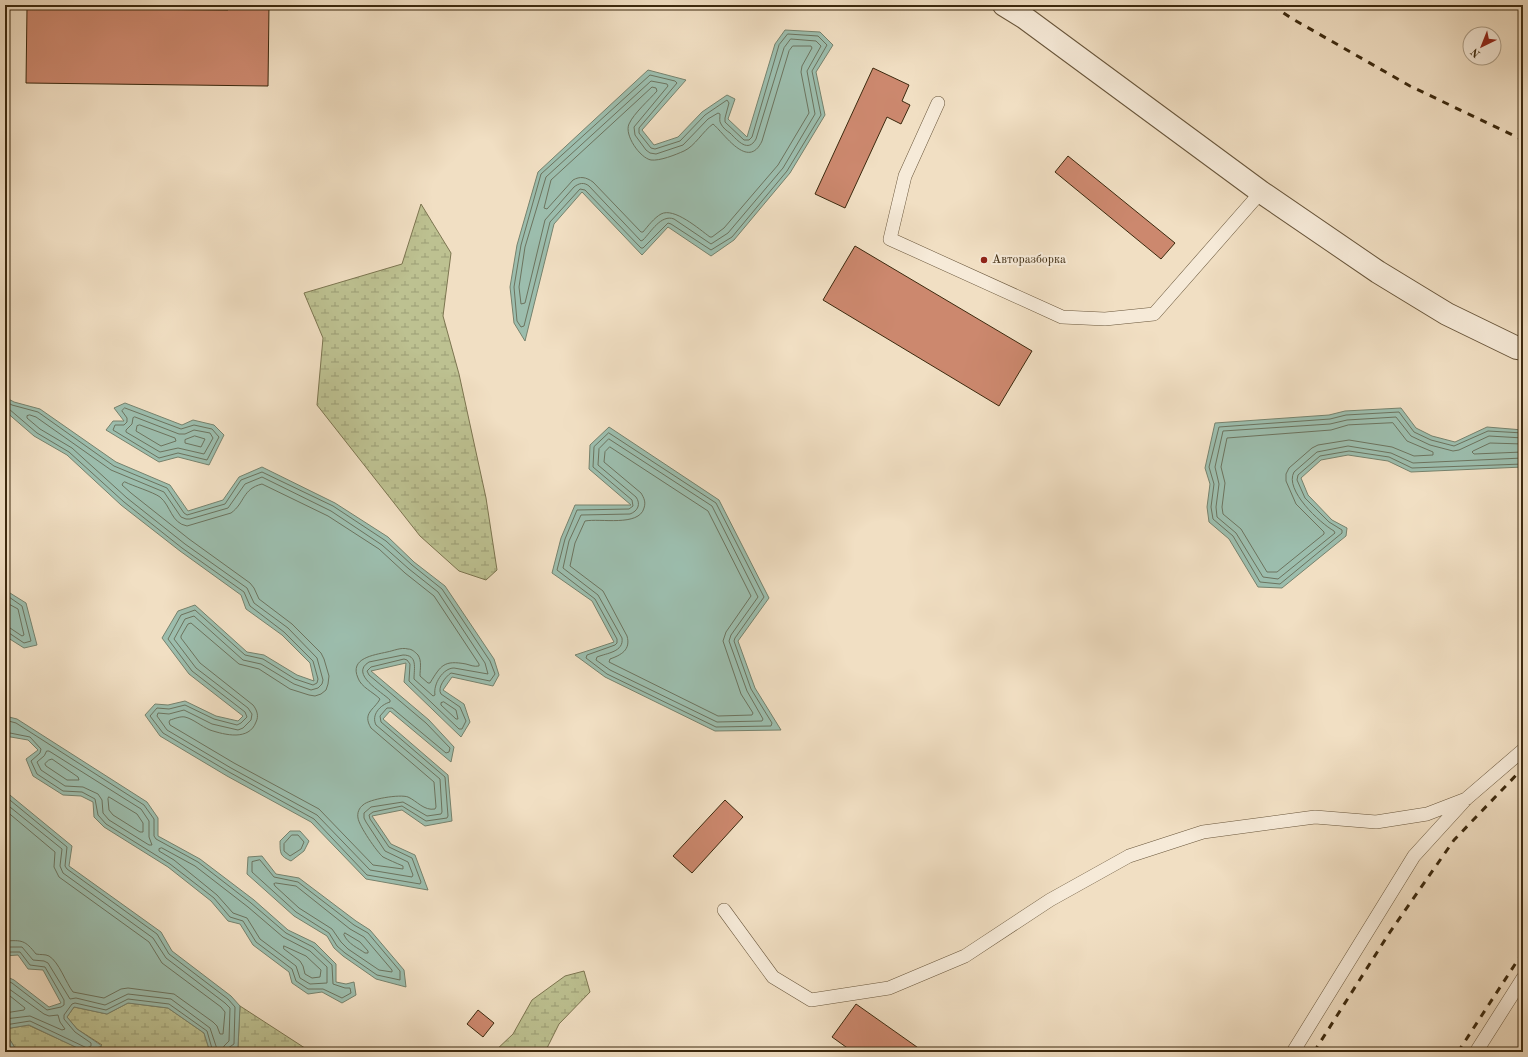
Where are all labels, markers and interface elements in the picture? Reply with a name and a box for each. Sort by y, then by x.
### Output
north arrow [1462,26,1502,66]
text: N [1469,45,1483,59]
place label: Авторазборка [992,254,1066,266]
marker: Авторазборка [979,255,989,265]

